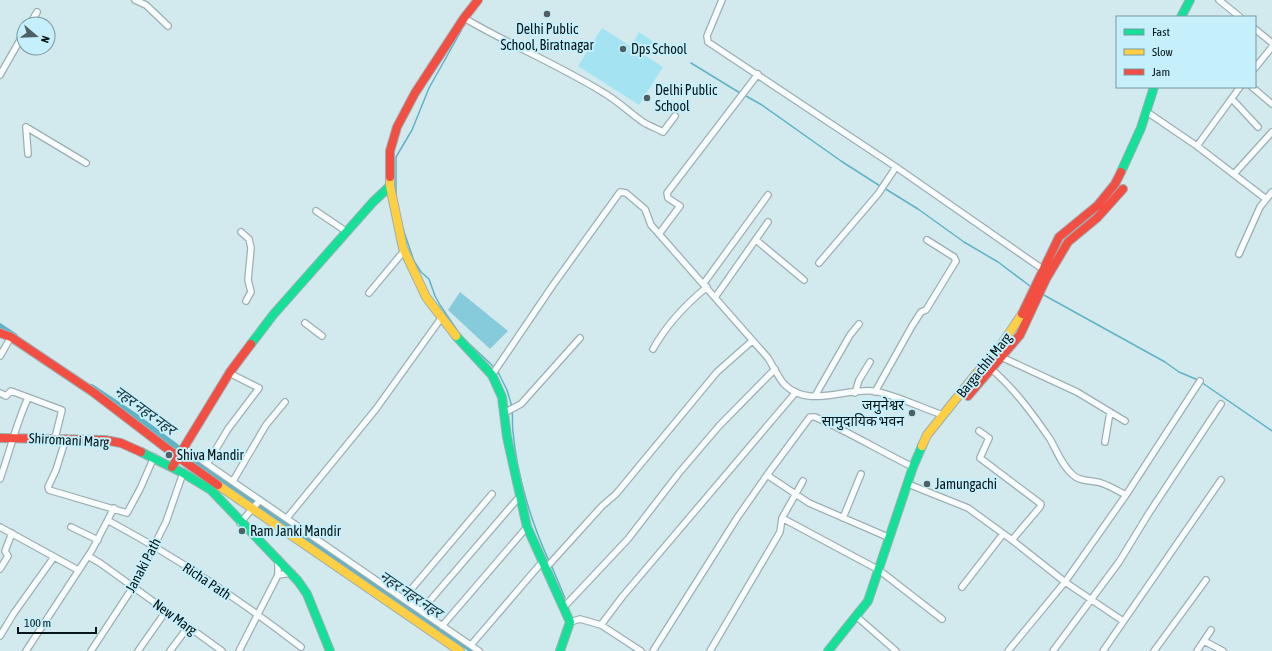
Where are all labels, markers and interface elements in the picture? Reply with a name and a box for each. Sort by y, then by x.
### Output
marker: Delhi Public School, Biratnagar [542,9,552,19]
north arrow [16,16,56,56]
legend [1116,16,1256,88]
place label: Delhi Public School, Biratnagar [500,21,594,53]
text: Fast [1152,25,1170,39]
text: N [39,34,52,44]
place label: Dps School [631,41,687,57]
marker: Dps School [618,44,628,54]
text: Slow [1152,45,1173,59]
text: Jam [1152,65,1170,79]
place label: Delhi Public School [655,82,718,114]
marker: Delhi Public School [642,93,652,103]
street label: Bargachhi Marg [953,329,1015,401]
water label: नहर नहर नहर [111,382,181,440]
place label: जमुनेश्वर सामुदायिक भवन [822,396,904,431]
marker: जमुनेश्वर सामुदायिक भवन [907,408,917,418]
street label: Shiromani Marg [28,430,110,450]
place label: Shiva Mandir [177,447,244,463]
marker: Shiva Mandir [164,450,174,460]
place label: Jamungachi [935,476,997,492]
marker: Jamungachi [922,479,932,489]
place label: Ram Janki Mandir [250,523,342,539]
marker: Ram Janki Mandir [237,526,247,536]
street label: Janaki Path [122,535,164,595]
street label: Richa Path [180,559,234,603]
water label: नहर नहर नहर [377,567,448,623]
street label: New Marg [150,596,200,638]
scale bar [18,609,96,635]
text: 100 m [24,616,51,630]

